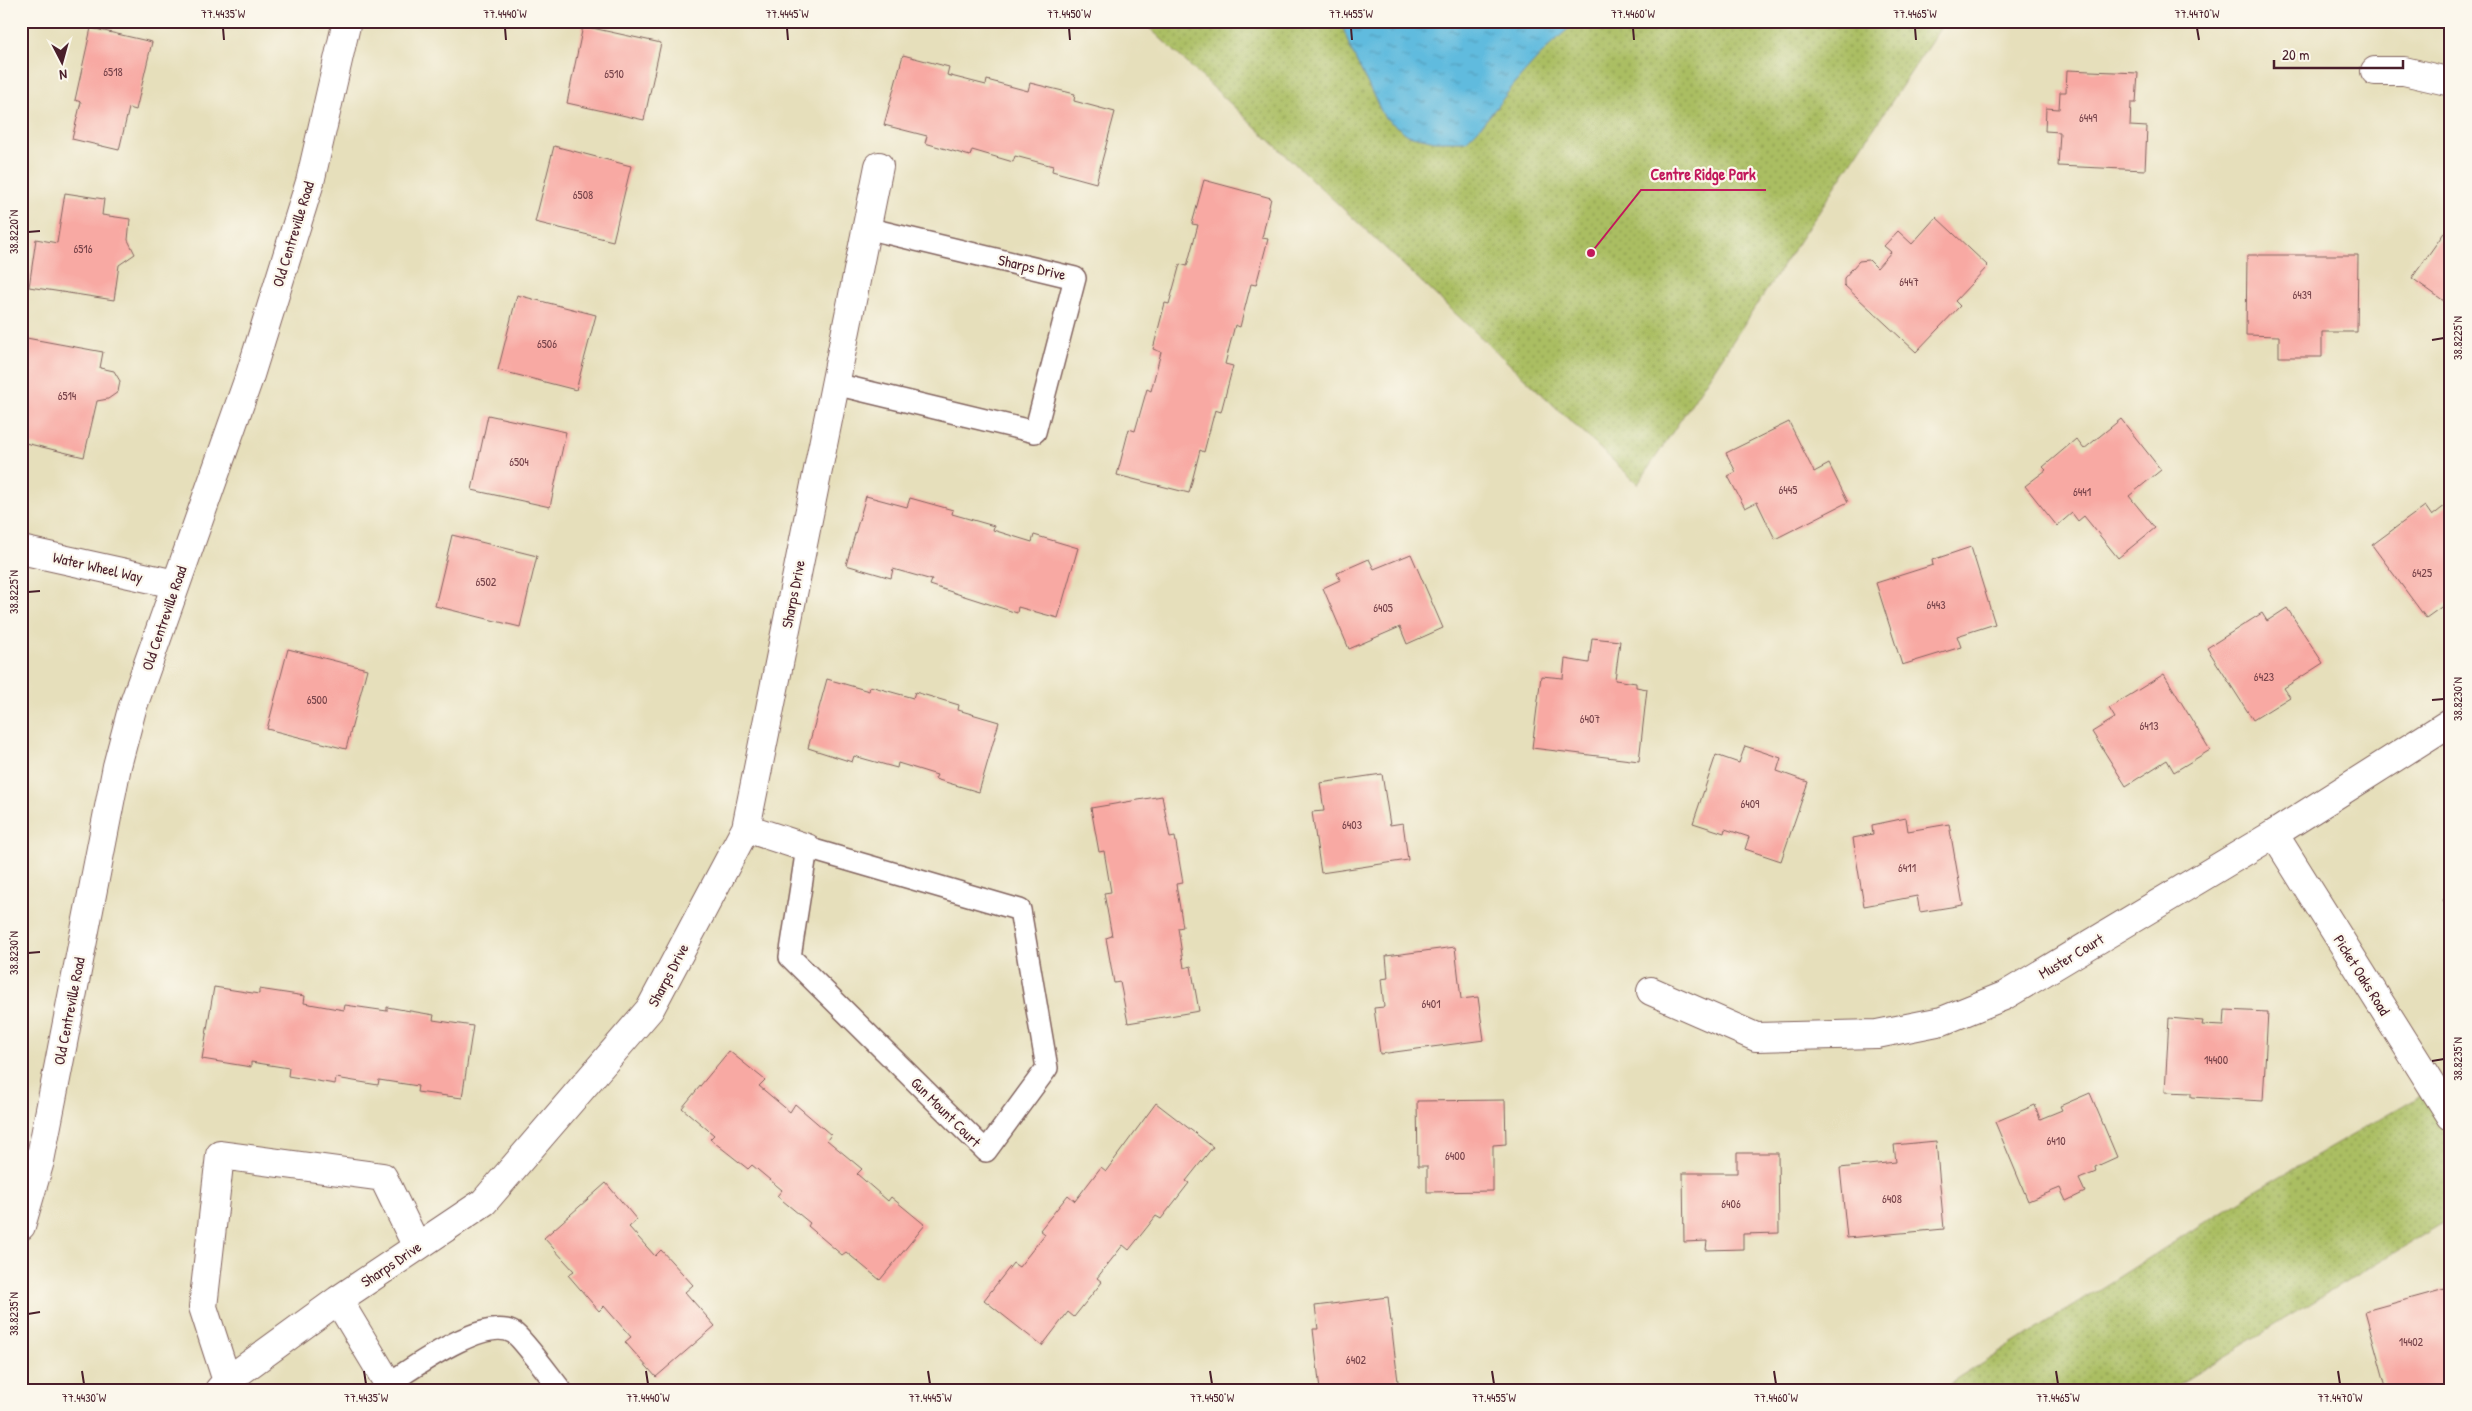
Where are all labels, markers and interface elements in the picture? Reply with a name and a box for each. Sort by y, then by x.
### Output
text: 77.4435°W [201,5,246,22]
text: 77.4440°W [483,5,527,22]
text: 77.4445°W [765,5,809,22]
text: 77.4450°W [1047,5,1092,22]
text: 77.4455°W [1329,5,1373,22]
text: 77.4460°W [1611,5,1655,22]
text: 77.4465°W [1893,5,1937,22]
text: 77.4470°W [2175,5,2220,22]
north arrow [38,38,88,88]
scale bar [2274,38,2403,70]
text: 20 m [2282,44,2309,65]
house number: 6518 [103,63,123,80]
house number: 6510 [604,65,624,82]
text: N [58,66,68,85]
house number: 6449 [2079,109,2098,126]
callout: Centre Ridge Park [1641,159,1766,190]
text: Centre Ridge Park [1650,163,1756,186]
street label: Old Centreville Road [267,179,319,289]
house number: 6508 [573,186,593,203]
text: 38.8220°N [5,210,22,254]
house number: 6516 [73,240,93,257]
street label: Sharps Drive [996,249,1068,285]
house number: 6447 [1899,273,1919,290]
house number: 6439 [2292,286,2312,303]
text: 38.8225°N [2449,316,2466,360]
house number: 6506 [537,335,557,352]
house number: 6514 [58,387,77,404]
house number: 6504 [509,453,529,470]
house number: 6445 [1779,481,1797,498]
house number: 6441 [2073,483,2091,500]
street label: Water Wheel Way [51,546,145,588]
street label: Sharps Drive [776,558,810,630]
street label: Old Centreville Road [136,563,192,673]
house number: 6425 [2412,564,2432,581]
text: 38.8225°N [5,570,22,614]
house number: 6502 [476,573,497,590]
house number: 6443 [1926,596,1946,613]
house number: 6405 [1373,599,1393,616]
house number: 6423 [2254,668,2274,685]
text: 38.8230°N [2449,677,2466,721]
house number: 6500 [307,691,327,708]
house number: 6407 [1580,710,1600,727]
house number: 6413 [2139,717,2159,734]
house number: 6409 [1740,795,1760,812]
house number: 6403 [1342,816,1362,833]
house number: 6411 [1898,859,1916,876]
street label: Muster Court [2035,928,2108,984]
text: 38.8230°N [5,931,22,975]
street label: Picket Oaks Road [2329,931,2395,1019]
street label: Sharps Drive [643,940,693,1010]
street label: Old Centreville Road [48,955,90,1067]
house number: 6401 [1421,995,1441,1012]
text: 38.8235°N [2449,1037,2466,1081]
house number: 14400 [2204,1051,2228,1068]
street label: Gun Mount Court [906,1072,986,1152]
house number: 6410 [2046,1132,2066,1149]
house number: 6400 [1445,1147,1465,1164]
house number: 6408 [1882,1190,1902,1207]
house number: 6406 [1721,1195,1741,1212]
street label: Sharps Drive [357,1236,425,1292]
text: 38.8235°N [5,1292,22,1336]
house number: 14402 [2399,1333,2424,1350]
house number: 6402 [1346,1351,1367,1368]
text: 77.4430°W [62,1389,107,1406]
text: 77.4435°W [344,1389,389,1406]
text: 77.4440°W [626,1389,670,1406]
text: 77.4445°W [908,1389,952,1406]
text: 77.4450°W [1190,1389,1235,1406]
text: 77.4455°W [1472,1389,1516,1406]
text: 77.4460°W [1754,1389,1798,1406]
text: 77.4465°W [2036,1389,2080,1406]
text: 77.4470°W [2318,1389,2363,1406]

